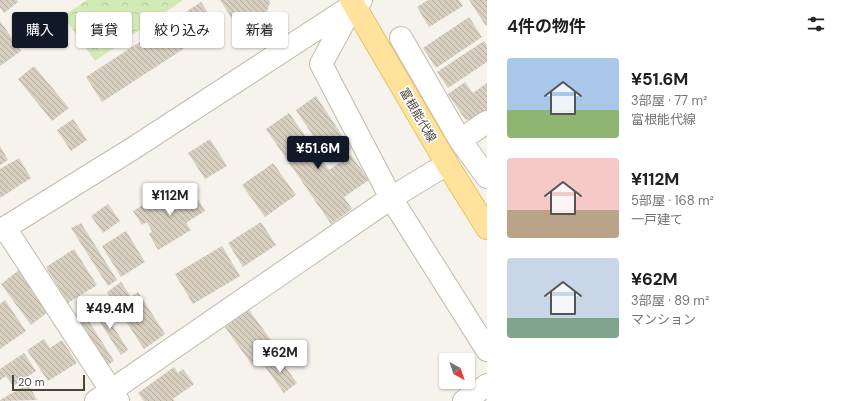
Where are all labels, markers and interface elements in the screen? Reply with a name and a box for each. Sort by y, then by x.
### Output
chip: 購入 [12,12,68,48]
chip: 賃貸 [76,12,132,48]
chip: 絞り込み [140,12,224,48]
chip: 新着 [232,12,288,48]
icon: filters [805,13,827,35]
text: 4件の物件 [507,15,586,37]
text: ¥51.6M [631,68,688,90]
icon: home [539,74,587,122]
street label: 富根能代線 [396,85,440,145]
text: 3部屋 · 77 m² [631,92,707,109]
text: 富根能代線 [631,111,696,128]
pin: ¥51.6M [285,136,351,170]
text: ¥51.6M [296,140,340,157]
text: ¥112M [631,168,679,190]
icon: home [539,174,587,222]
pin: ¥112M [142,183,198,217]
text: ¥112M [152,187,188,204]
text: 5部屋 · 168 m² [631,192,714,209]
text: 一戸建て [631,211,683,228]
text: ¥62M [631,268,678,290]
icon: home [539,274,587,322]
text: 3部屋 · 89 m² [631,292,709,309]
pin: ¥49.4M [77,296,143,330]
text: ¥49.4M [86,300,134,317]
text: マンション [631,311,696,328]
pin: ¥62M [256,340,304,374]
text: ¥62M [262,344,298,361]
north arrow [439,353,475,389]
map controls [439,353,475,389]
scale bar [12,373,85,392]
text: 20 m [18,375,44,389]

